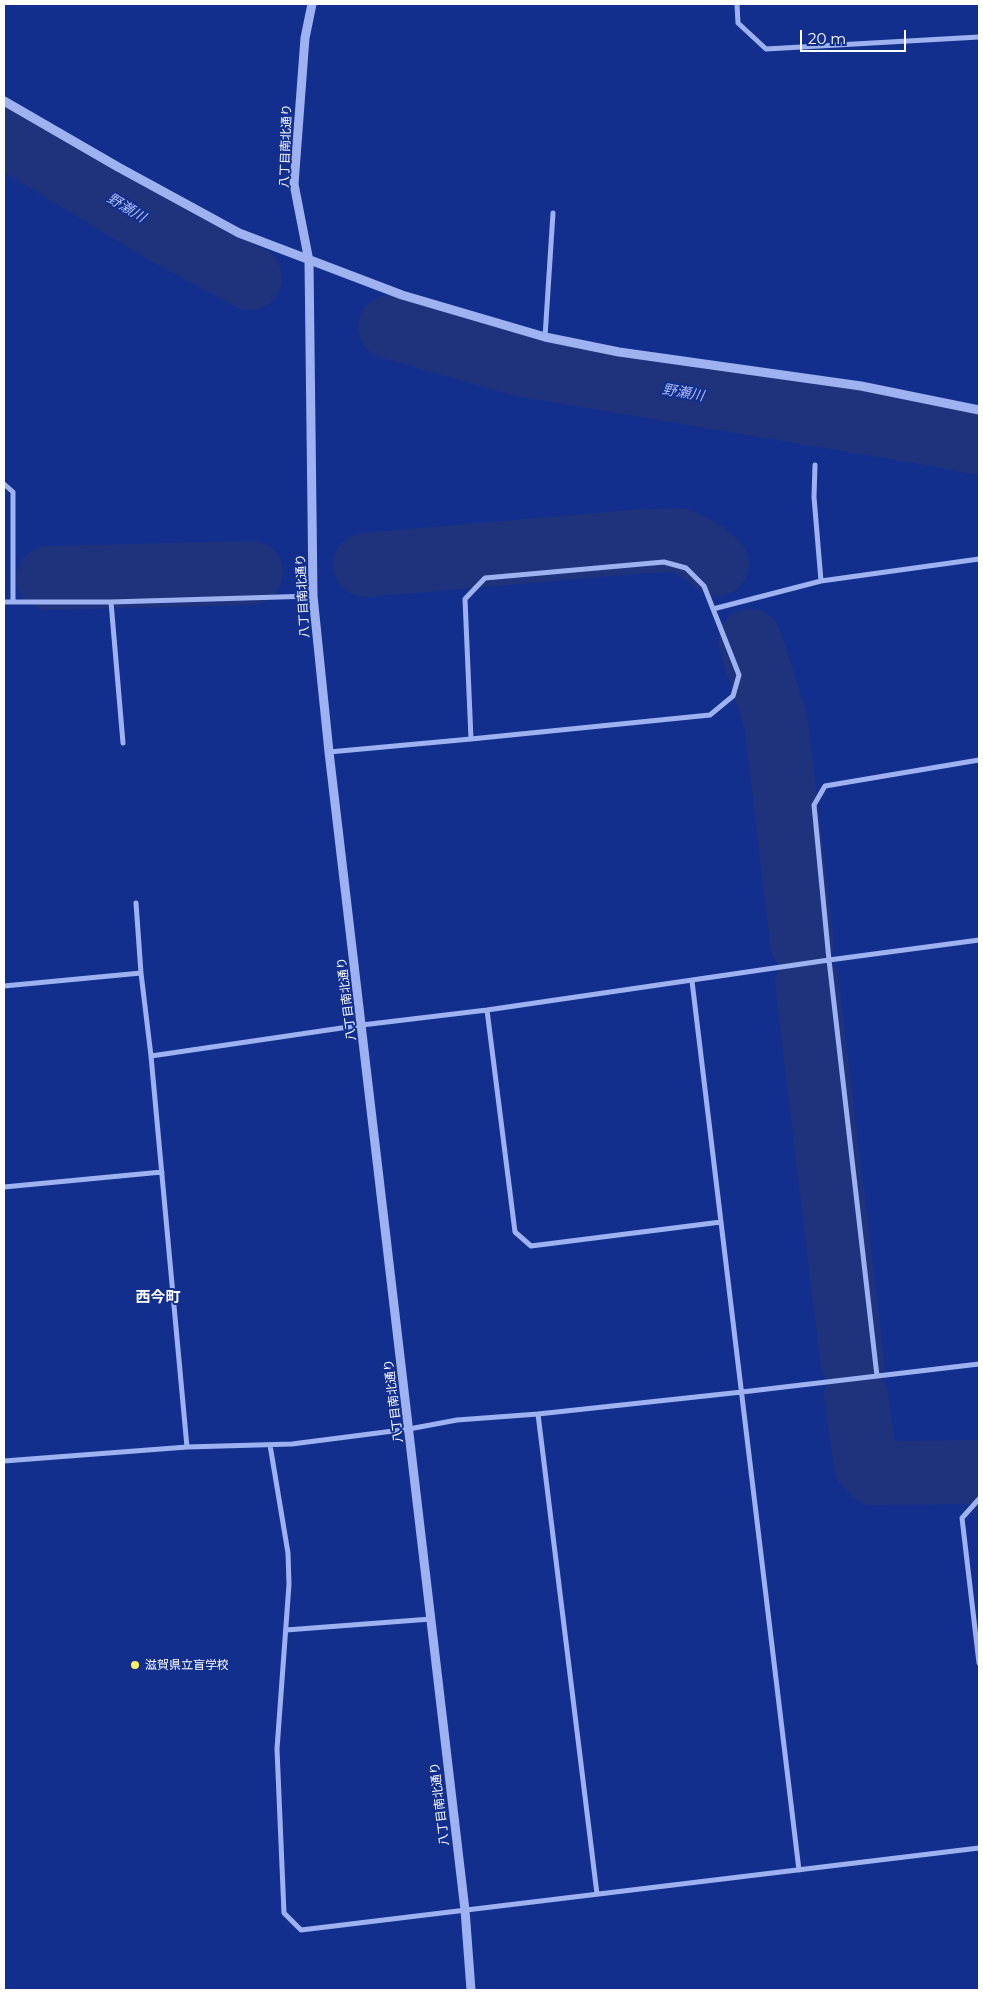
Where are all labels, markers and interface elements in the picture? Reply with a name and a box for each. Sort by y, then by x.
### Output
scale bar [803,20,909,52]
text: 20 m [808,29,846,48]
street label: 八丁目南北通り [277,104,295,188]
water label: 野瀬川 [104,190,148,226]
water label: 野瀬川 [661,381,705,405]
street label: 八丁目南北通り [294,554,312,638]
street label: 八丁目南北通り [335,956,359,1042]
district label: 西今町 [136,1289,180,1307]
street label: 八丁目南北通り [382,1358,406,1444]
place label: 滋賀県立盲学校 [145,1658,229,1672]
marker: 滋賀県立盲学校 [129,1659,141,1671]
street label: 八丁目南北通り [428,1761,452,1847]

